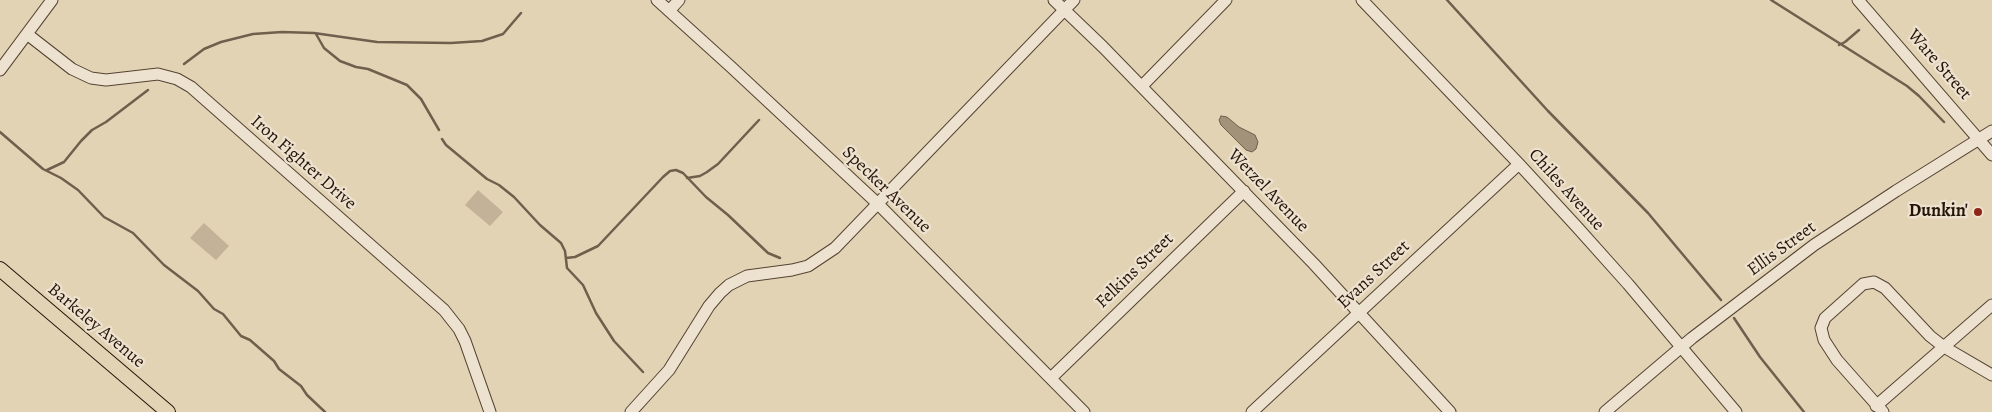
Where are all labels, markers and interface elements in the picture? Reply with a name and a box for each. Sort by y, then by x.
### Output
street label: Ware Street [1903,25,1975,105]
street label: Iron Fighter Drive [246,111,360,215]
street label: Specker Avenue [837,142,935,238]
street label: Wetzel Avenue [1223,145,1313,237]
street label: Chiles Avenue [1524,145,1608,235]
place label: Dunkin' [1909,201,1968,223]
marker: Dunkin' [1972,206,1984,218]
street label: Ellis Street [1743,217,1821,281]
street label: Felkins Street [1092,229,1178,313]
street label: Evans Street [1333,236,1415,314]
street label: Barkeley Avenue [43,279,149,373]

